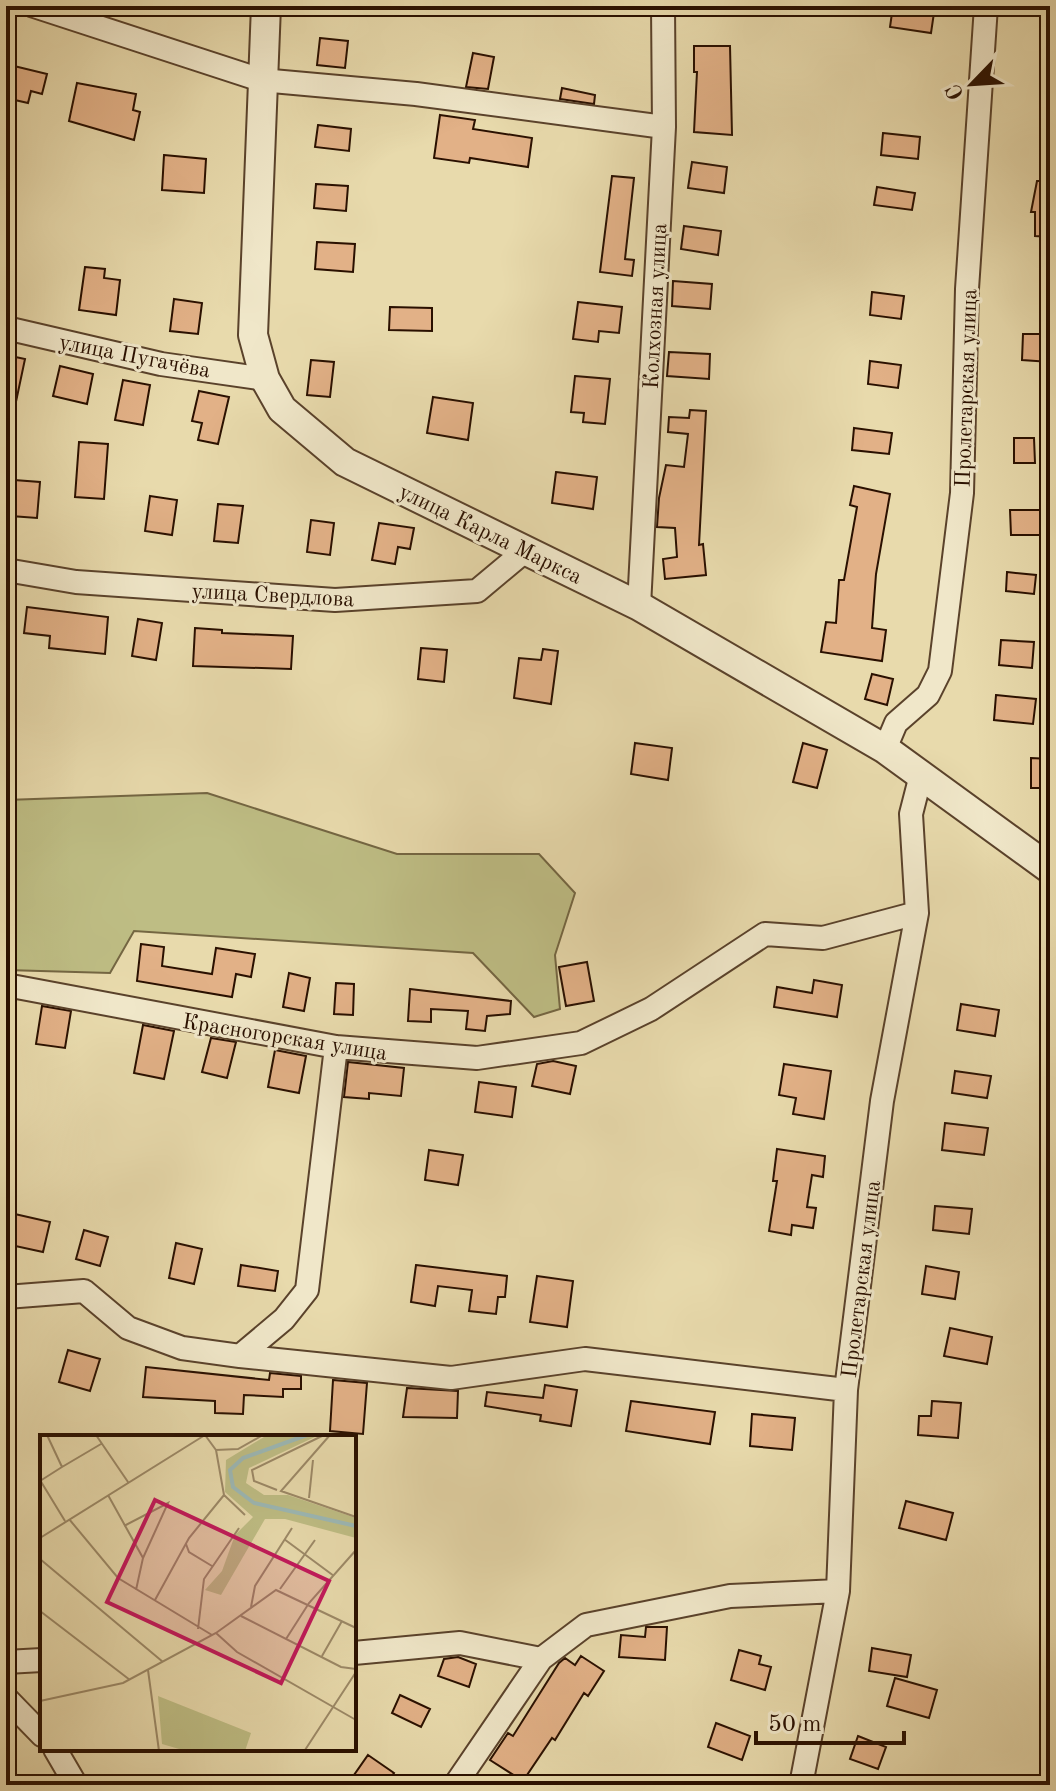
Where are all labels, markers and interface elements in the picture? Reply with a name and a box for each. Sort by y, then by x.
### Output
north arrow [932,44,1012,124]
text: С [943,80,969,103]
street label: Колхозная улица [641,222,671,390]
street label: Пролетарская улица [953,288,981,488]
street label: улица Пугачёва [57,331,212,382]
street label: улица Карла Маркса [395,481,585,589]
street label: улица Свердлова [191,581,355,611]
street label: Красногорская улица [181,1011,389,1065]
street label: Пролетарская улица [839,1179,885,1379]
inset map [40,1435,356,1751]
scale bar [756,1695,904,1745]
text: 50 m [768,1713,822,1737]

